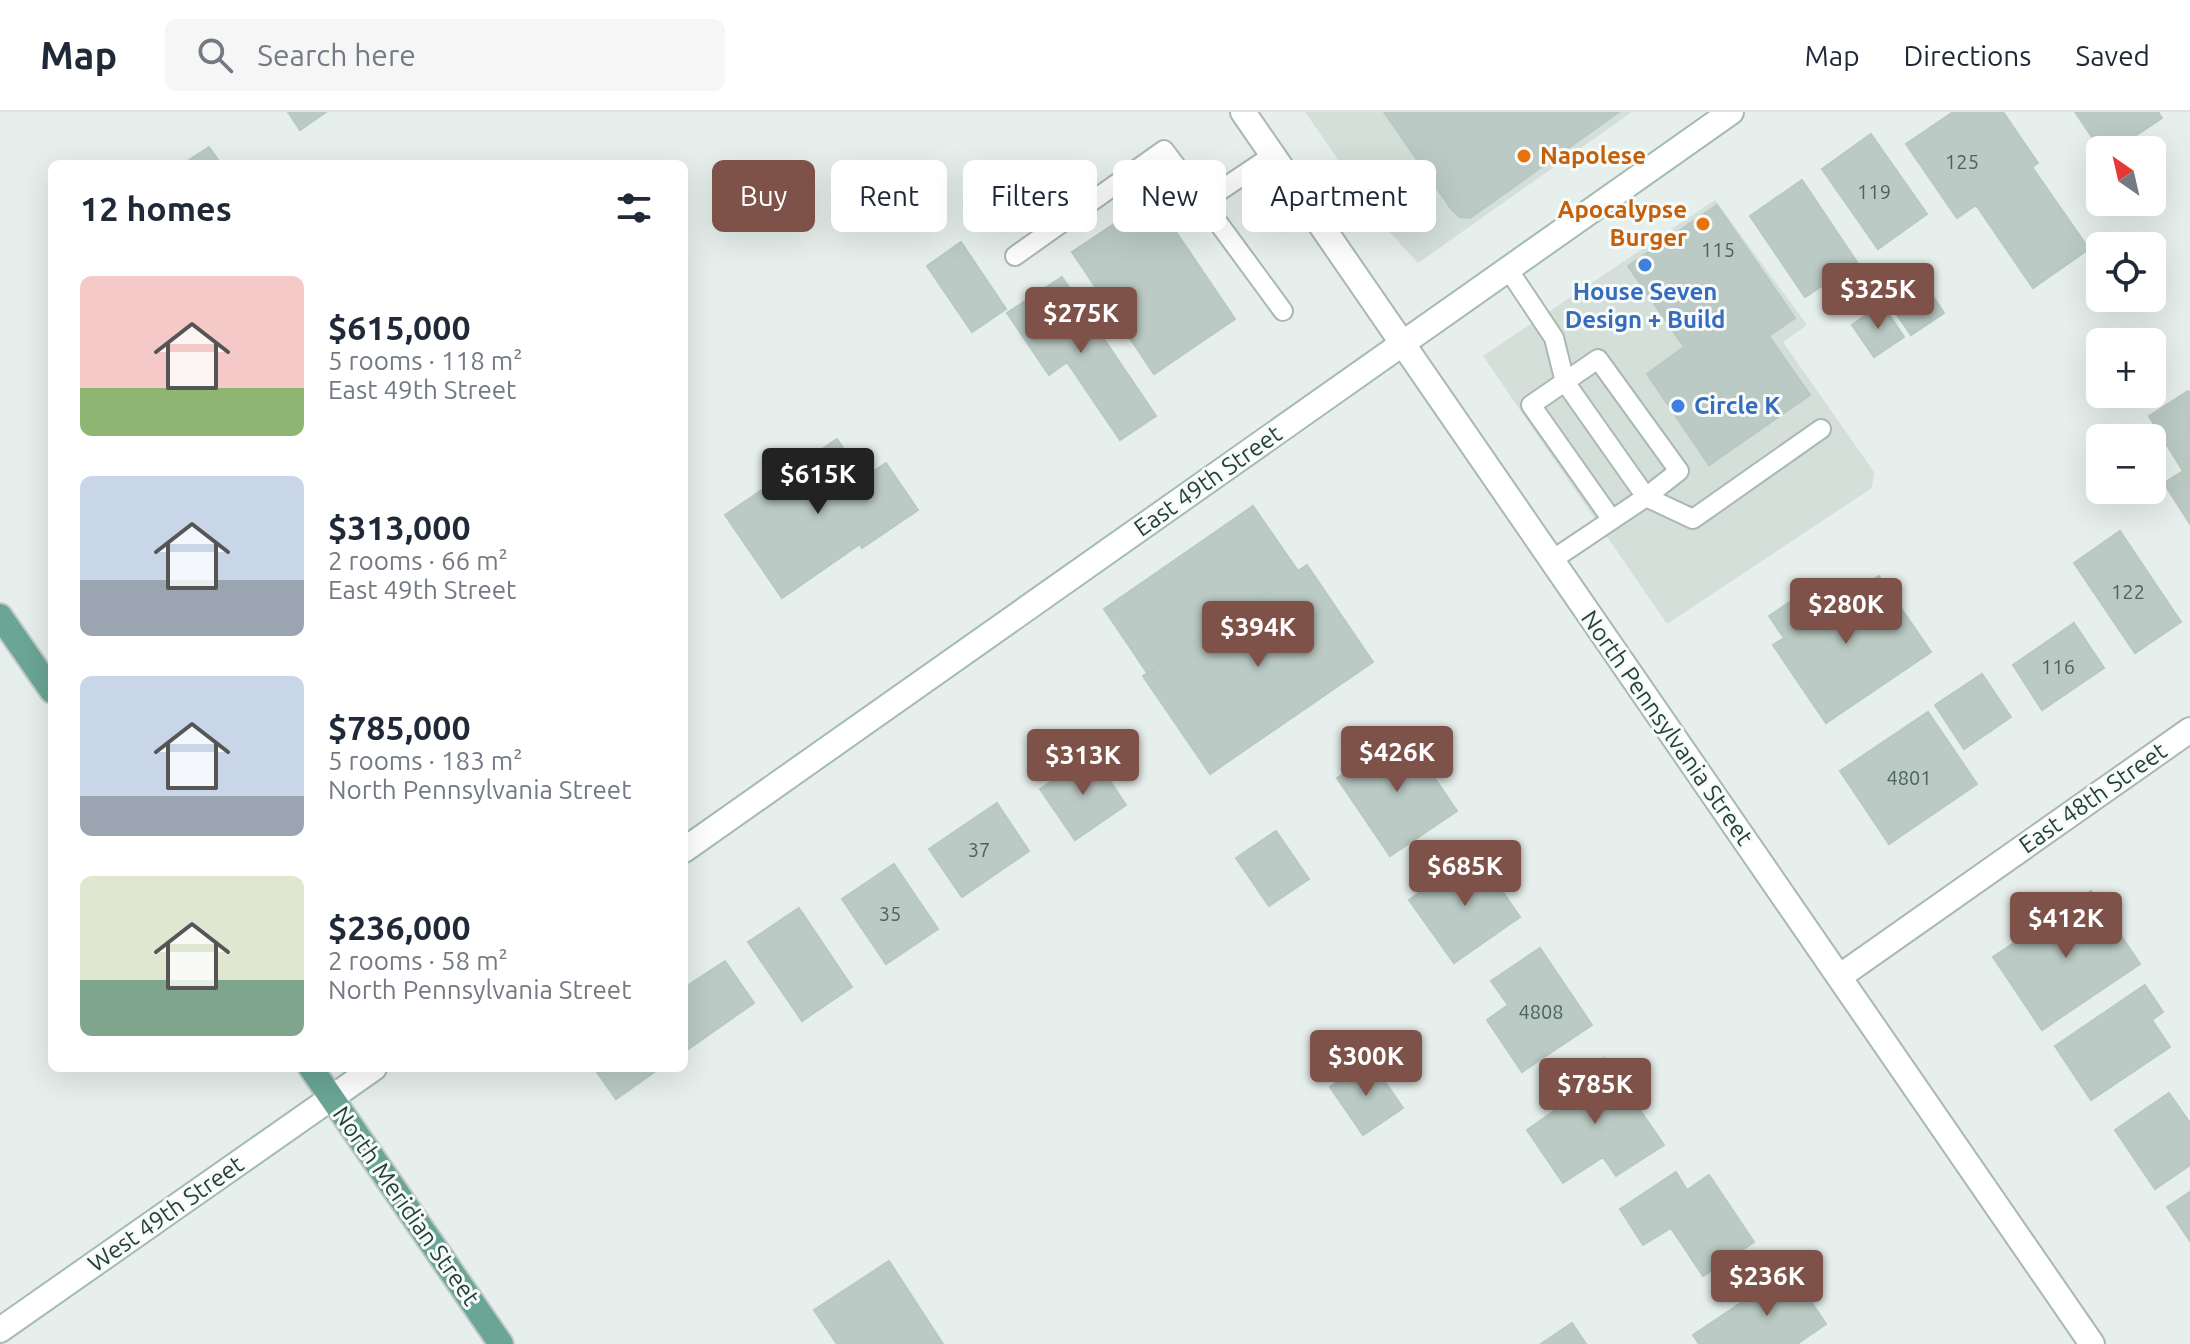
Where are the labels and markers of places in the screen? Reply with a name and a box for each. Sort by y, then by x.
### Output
place label: Napolese [1540,142,1646,169]
marker: Napolese [1515,147,1533,165]
place label: Apocalypse Burger [1558,196,1687,251]
marker: Apocalypse Burger [1694,215,1712,233]
marker: House Seven Design + Build [1636,256,1654,274]
pin: $325K [1822,263,1934,331]
place label: House Seven Design + Build [1565,278,1725,333]
pin: $275K [1025,287,1137,355]
place label: Circle K [1694,392,1780,419]
marker: Circle K [1669,397,1687,415]
pin: $615K [762,448,874,516]
pin: $280K [1790,578,1902,646]
pin: $394K [1202,601,1314,669]
pin: $426K [1341,726,1453,794]
pin: $313K [1027,729,1139,797]
pin: $685K [1409,840,1521,908]
pin: $412K [2010,892,2122,960]
pin: $300K [1310,1030,1422,1098]
pin: $785K [1539,1058,1651,1126]
pin: $236K [1711,1250,1823,1318]

